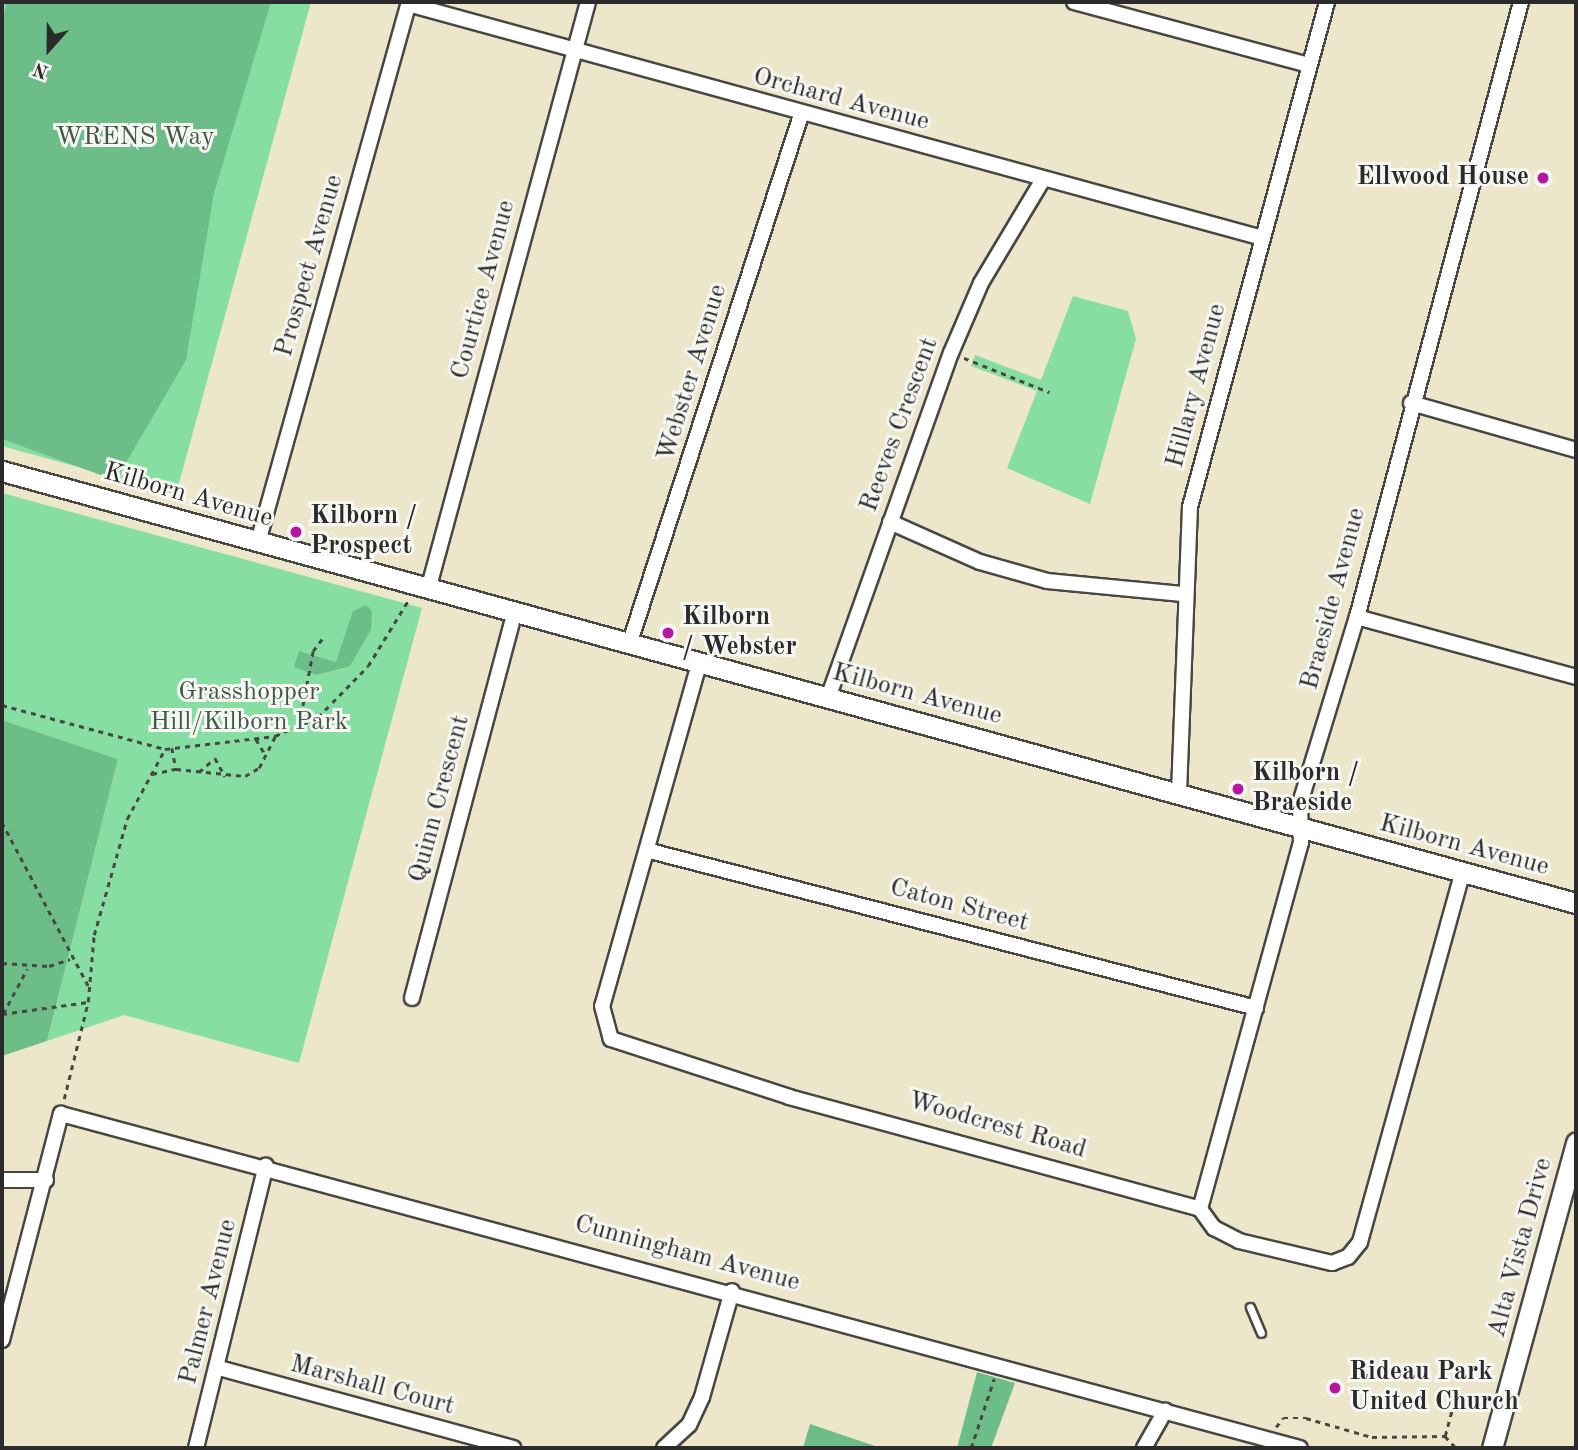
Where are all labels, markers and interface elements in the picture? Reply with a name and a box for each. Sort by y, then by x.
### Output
north arrow [14,14,84,84]
text: N [31,58,51,81]
street label: Orchard Avenue [749,61,933,139]
park label: WRENS Way [55,122,215,154]
place label: Ellwood House [1357,162,1529,194]
marker: Ellwood House [1535,170,1551,186]
street label: Prospect Avenue [269,171,351,361]
street label: Courtice Avenue [445,197,523,383]
street label: Webster Avenue [651,281,735,465]
street label: Hillary Avenue [1160,300,1234,472]
street label: Reeves Crescent [854,334,946,516]
street label: Kilborn Avenue [100,457,276,535]
place label: Kilborn / Prospect [310,501,417,562]
street label: Braeside Avenue [1295,505,1373,693]
marker: Kilborn / Prospect [288,524,304,540]
place label: Kilborn / Webster [682,602,797,664]
marker: Kilborn / Webster [660,625,676,641]
street label: Kilborn Avenue [829,657,1005,733]
park label: Grasshopper Hill/Kilborn Park [150,677,348,738]
street label: Quinn Crescent [403,712,477,886]
place label: Kilborn / Braeside [1252,758,1359,820]
marker: Kilborn / Braeside [1230,781,1246,797]
street label: Kilborn Avenue [1376,808,1552,884]
street label: Caton Street [886,872,1032,940]
street label: Woodcrest Road [904,1086,1090,1166]
street label: Alta Vista Drive [1482,1155,1560,1341]
street label: Cunningham Avenue [571,1209,803,1299]
street label: Palmer Avenue [173,1216,245,1388]
street label: Marshall Court [286,1349,458,1423]
place label: Rideau Park United Church [1349,1357,1519,1418]
marker: Rideau Park United Church [1327,1380,1343,1396]

